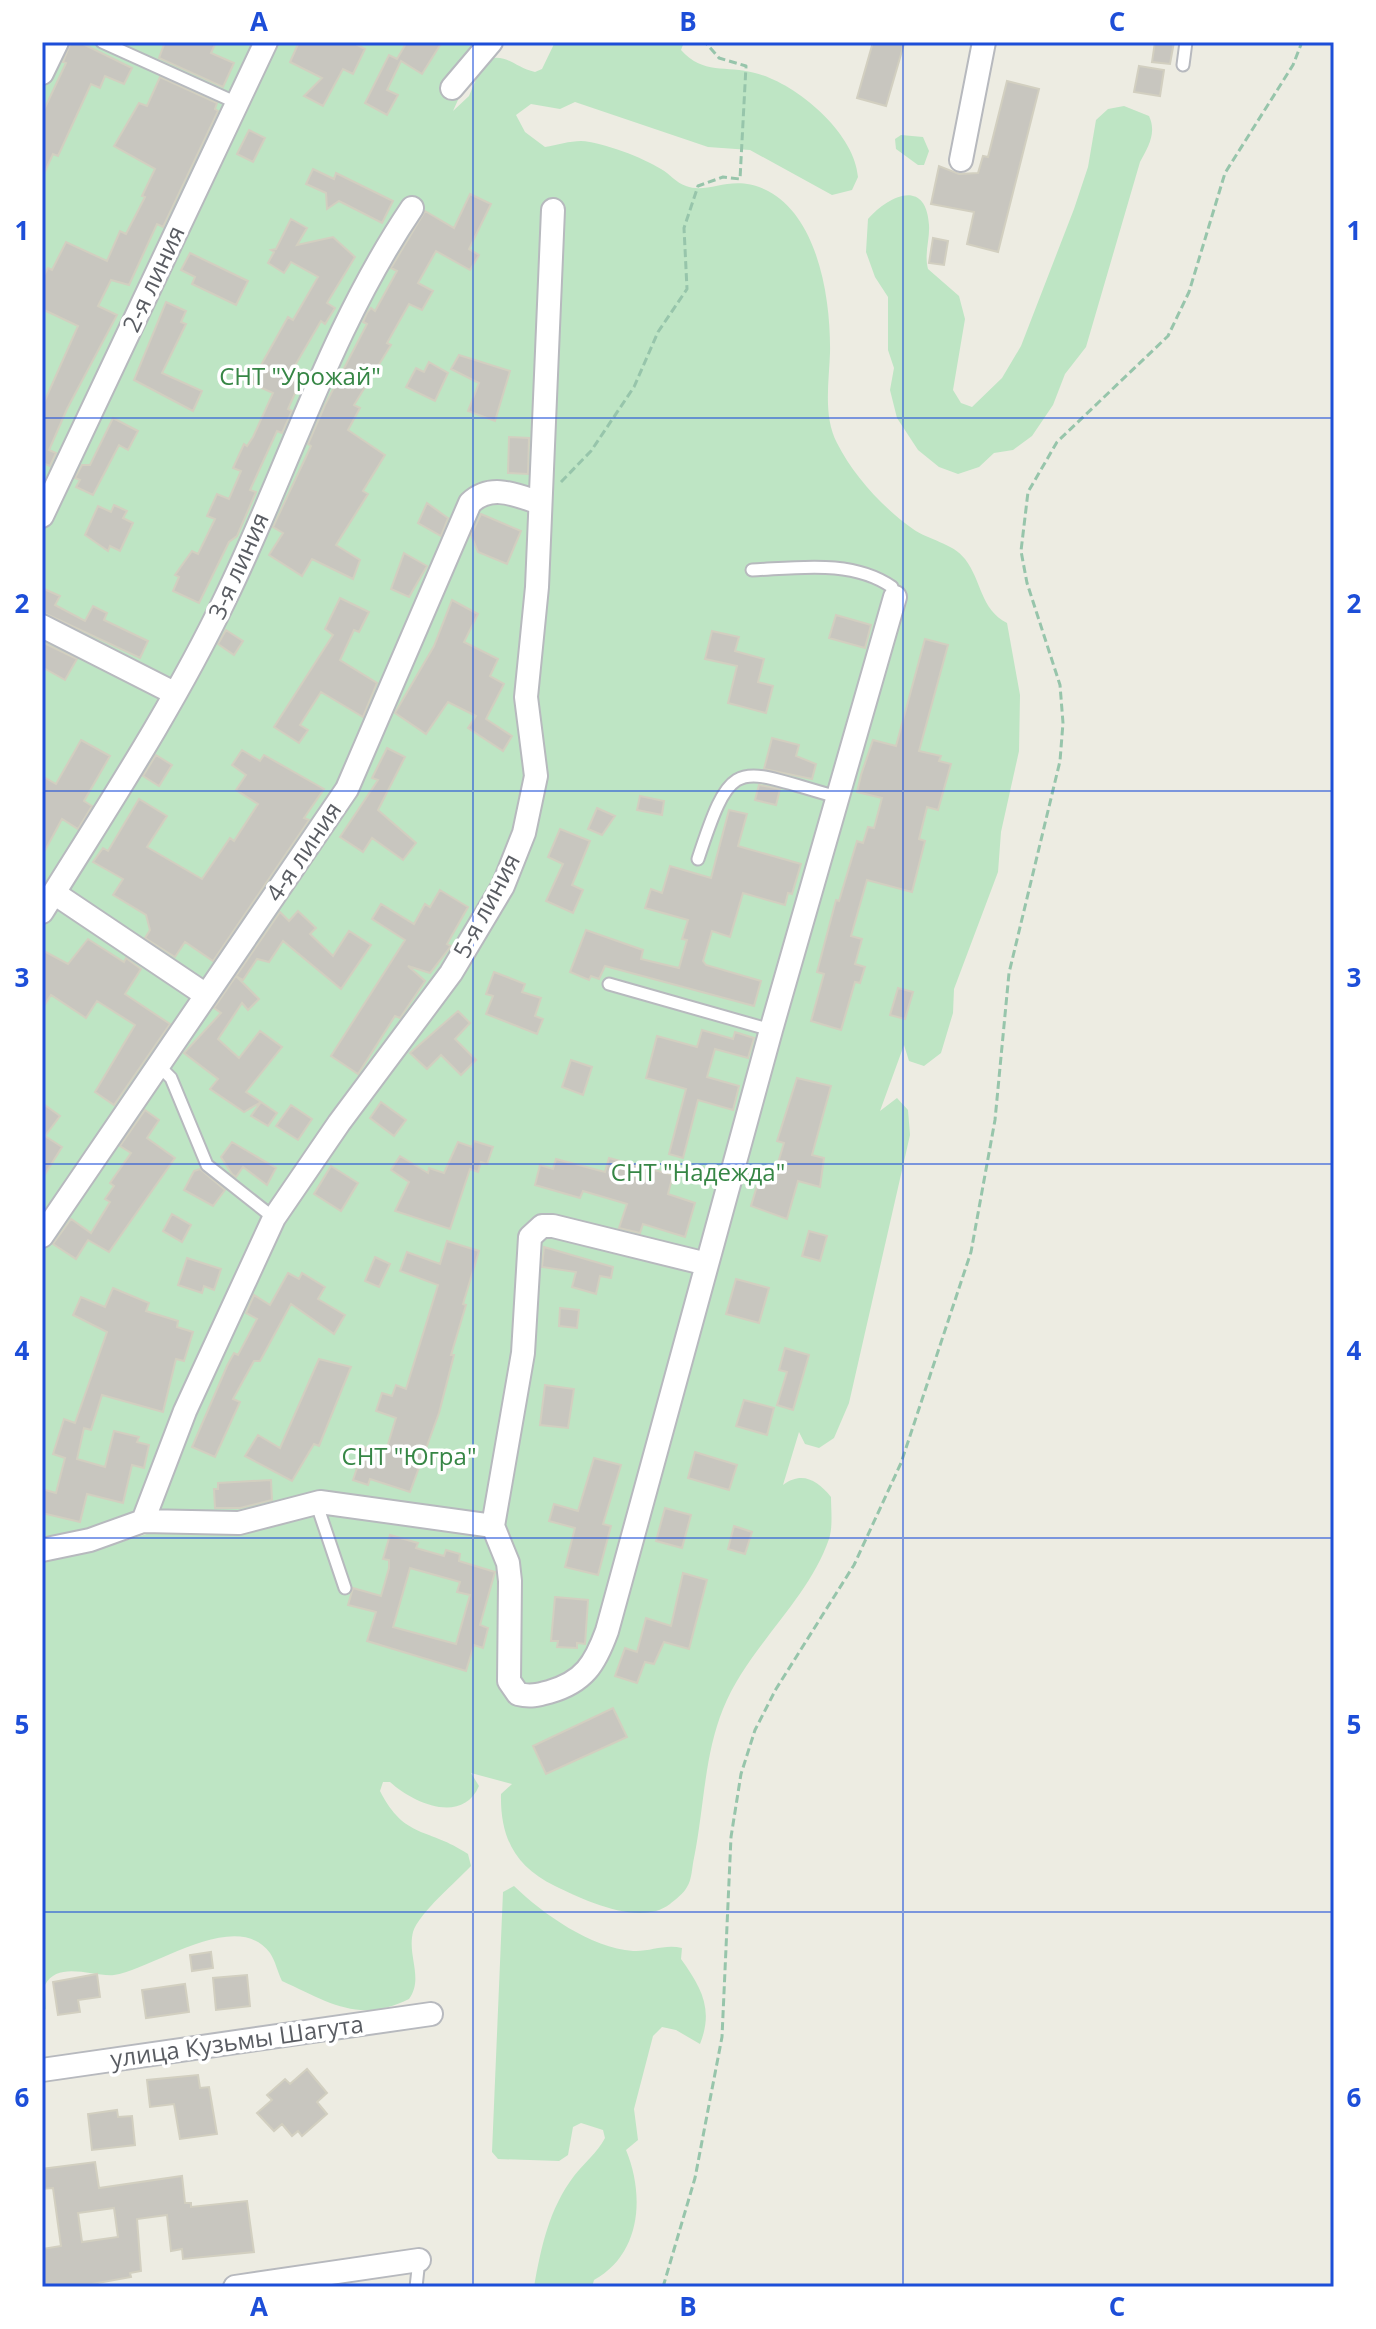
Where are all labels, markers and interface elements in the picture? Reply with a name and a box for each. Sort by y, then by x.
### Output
text: A [250,3,268,39]
text: B [679,3,697,39]
text: C [1109,3,1125,39]
text: 1 [15,212,29,248]
text: 1 [1347,212,1361,248]
street label: 2-я линия [114,220,192,337]
park label: СНТ "Урожай" [219,359,381,392]
street label: 3-я линия [199,507,276,624]
text: 2 [15,585,30,621]
text: 2 [1347,585,1362,621]
street label: 4-я линия [257,795,348,908]
street label: 5-я линия [444,847,527,963]
text: 3 [15,959,29,995]
text: 3 [1347,959,1361,995]
park label: СНТ "Надежда" [611,1155,785,1188]
text: 4 [15,1332,30,1368]
text: 4 [1347,1332,1362,1368]
park label: СНТ "Югра" [342,1439,476,1472]
text: 5 [15,1706,29,1742]
text: 5 [1347,1706,1361,1742]
street label: улица Кузьмы Шагута [108,2006,366,2075]
text: 6 [15,2079,30,2115]
text: 6 [1347,2079,1362,2115]
text: A [250,2288,268,2324]
text: B [679,2288,697,2324]
text: C [1109,2288,1125,2324]

